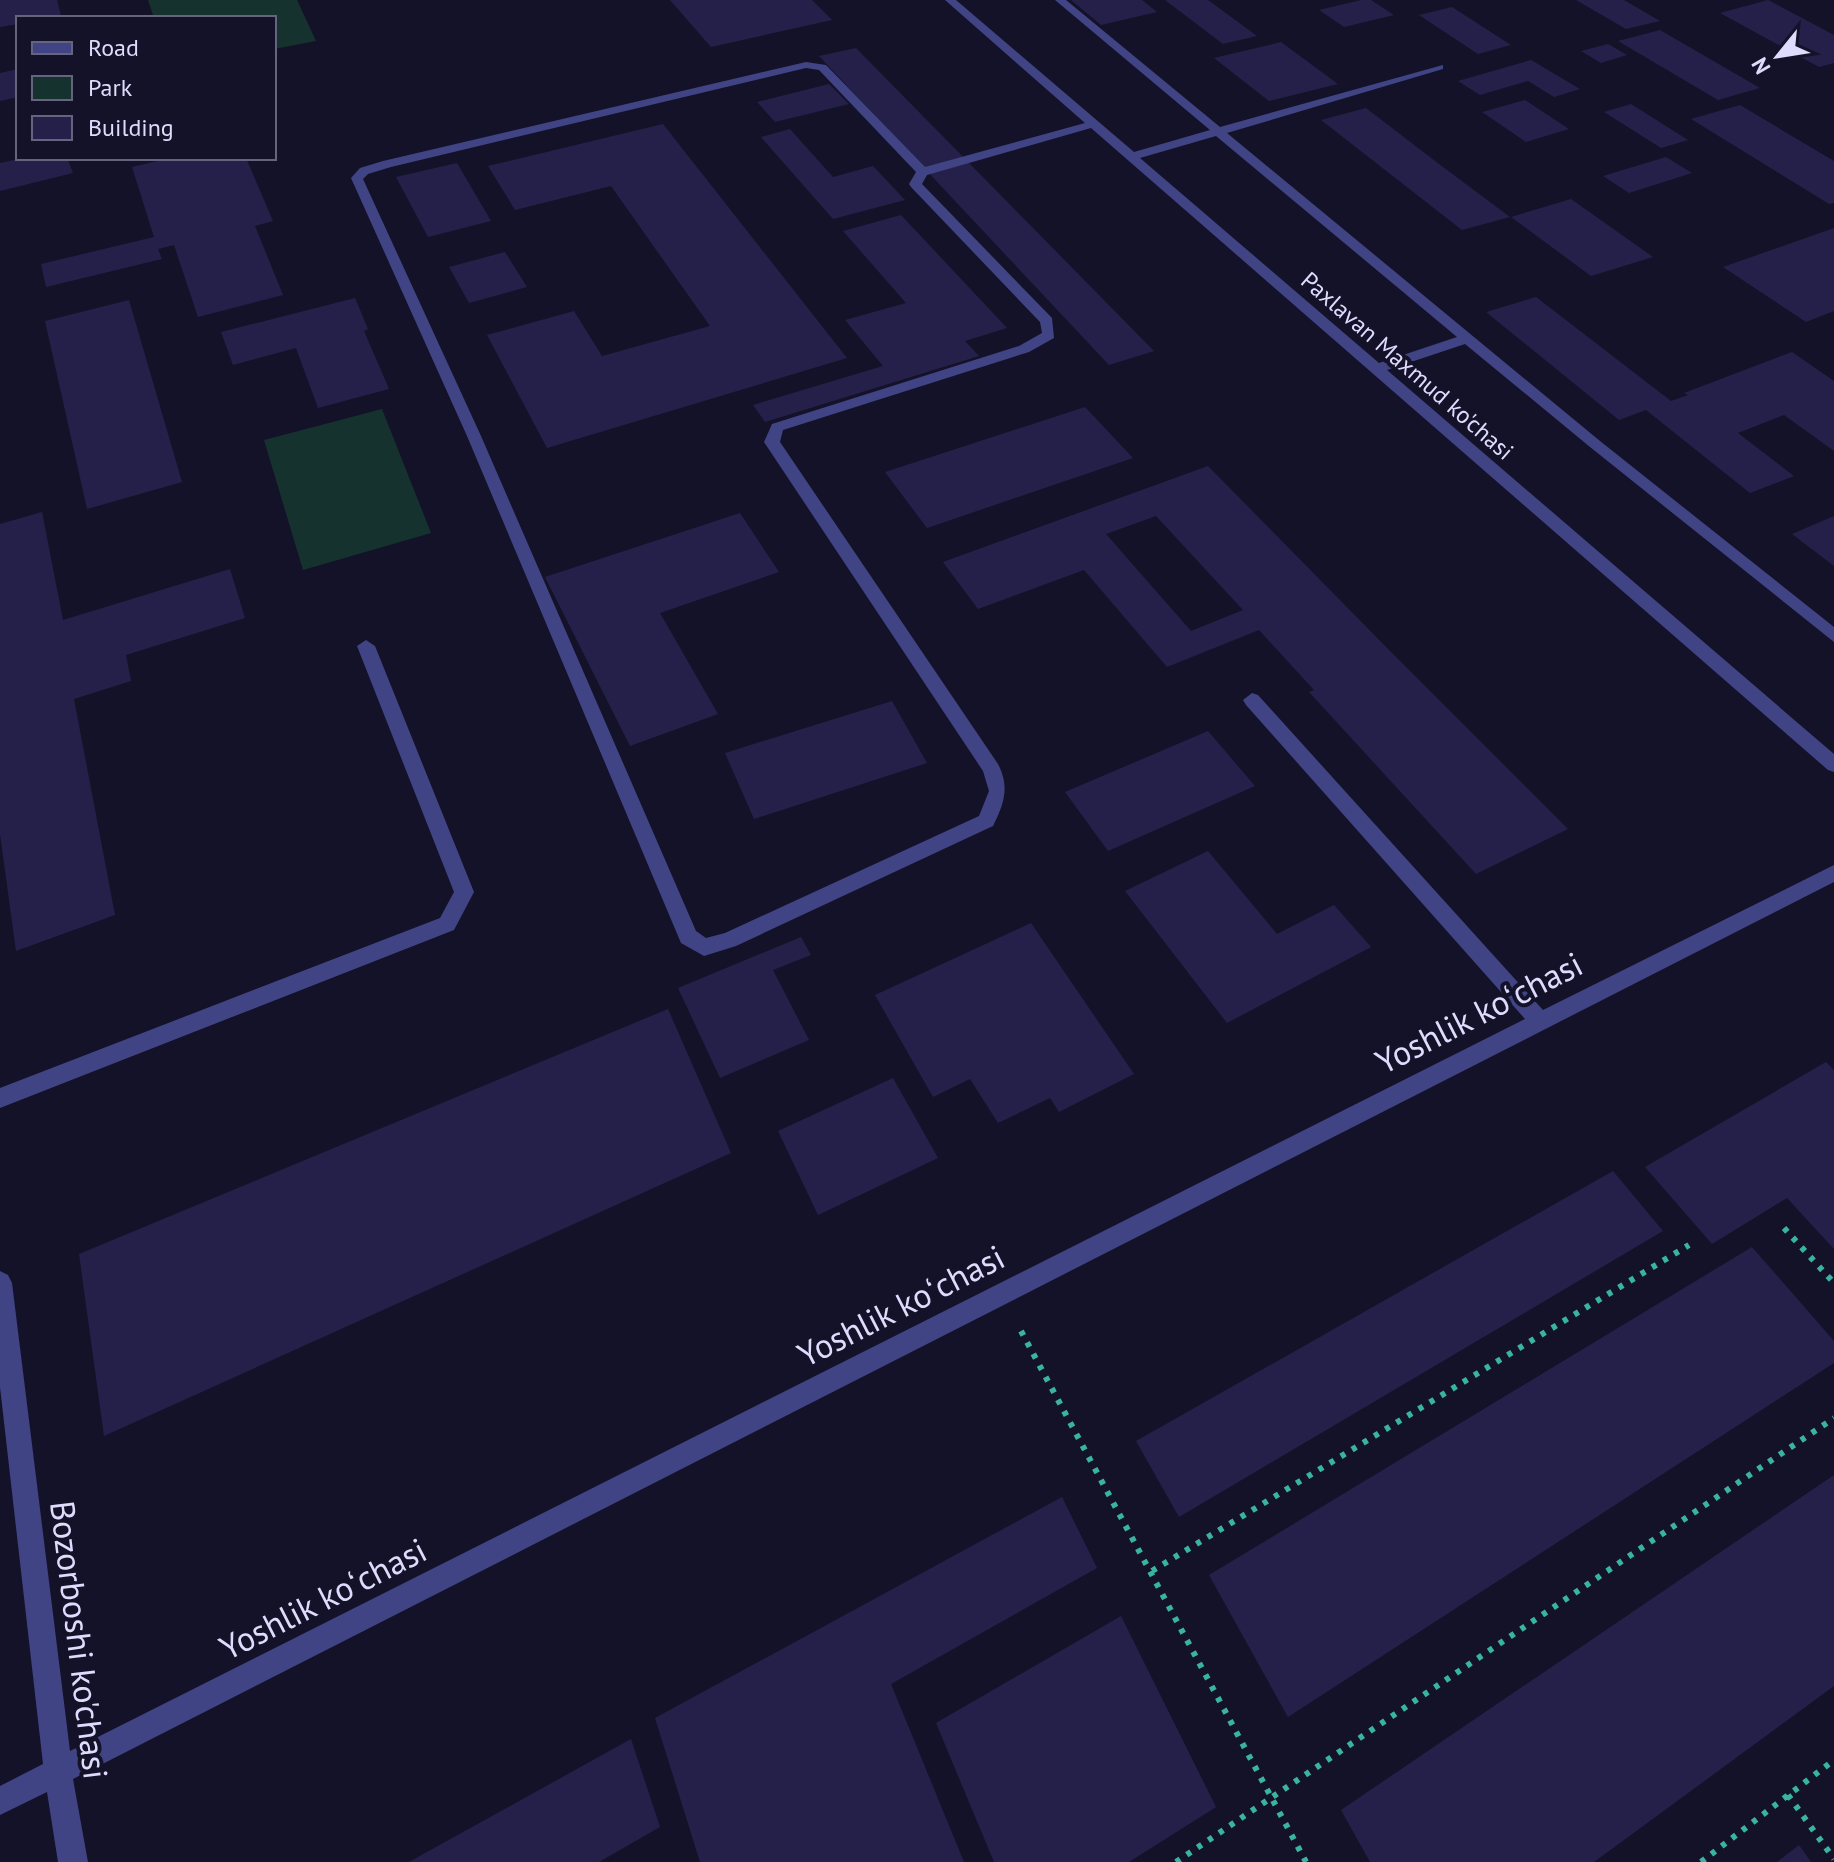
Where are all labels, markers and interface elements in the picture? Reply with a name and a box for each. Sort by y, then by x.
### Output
legend [16,16,276,160]
north arrow [1738,16,1818,96]
text: Road [88,32,139,63]
text: N [1745,53,1776,79]
text: Park [88,72,133,103]
text: Building [88,112,174,143]
street label: Paxlavan Maxmud ko'chasi [1295,265,1520,466]
street label: Yoshlik koʻchasi [1368,941,1589,1083]
street label: Yoshlik koʻchasi [790,1234,1011,1376]
street label: Bozorboshi ko'chasi [41,1498,119,1782]
street label: Yoshlik koʻchasi [212,1527,433,1669]

